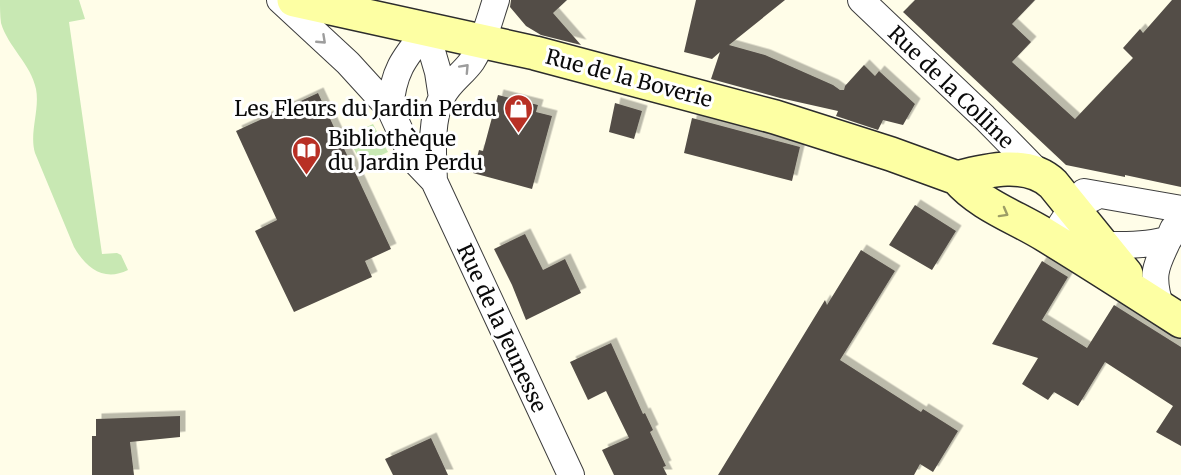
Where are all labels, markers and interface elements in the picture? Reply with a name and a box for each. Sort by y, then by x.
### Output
street label: Rue de la Colline [882,20,1020,154]
one-way arrow [316,33,326,44]
street label: Rue de la Boverie [543,43,715,113]
one-way arrow [458,64,469,75]
shop icon: Les Fleurs du Jardin Perdu [502,92,534,134]
place label: Les Fleurs du Jardin Perdu [234,95,497,122]
place label: Bibliothèque du Jardin Perdu [328,125,483,176]
library icon: Bibliothèque du Jardin Perdu [291,134,323,176]
one-way arrow [998,205,1008,217]
street label: Rue de la Jeunesse [451,239,553,417]

